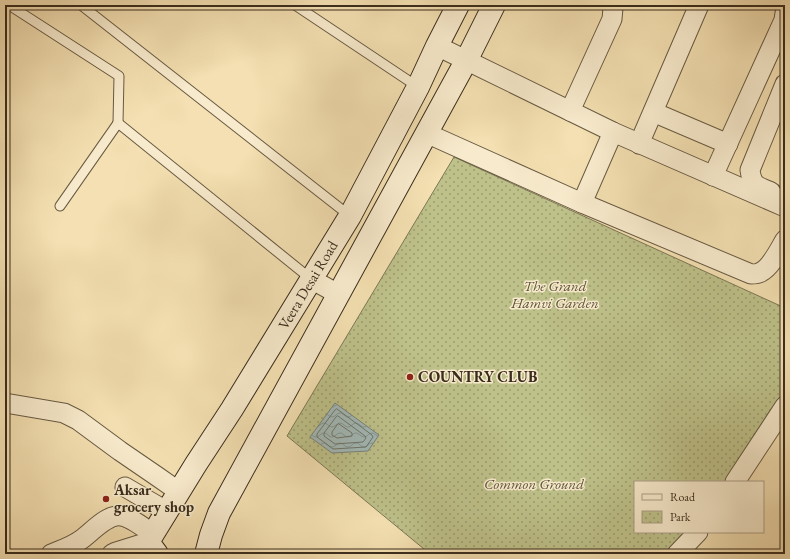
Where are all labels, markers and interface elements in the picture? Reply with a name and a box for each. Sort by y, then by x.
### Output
street label: Veera Desai Road [274,237,342,333]
park label: The Grand Hamvi Garden [510,276,599,312]
place label: COUNTRY CLUB [418,367,537,386]
marker: COUNTRY CLUB [405,372,415,382]
park label: Common Ground [484,474,584,493]
place label: Aksar grocery shop [113,480,194,516]
legend [634,481,764,533]
text: Road [670,489,696,505]
marker: Aksar grocery shop [101,494,111,504]
text: Park [670,509,691,525]

